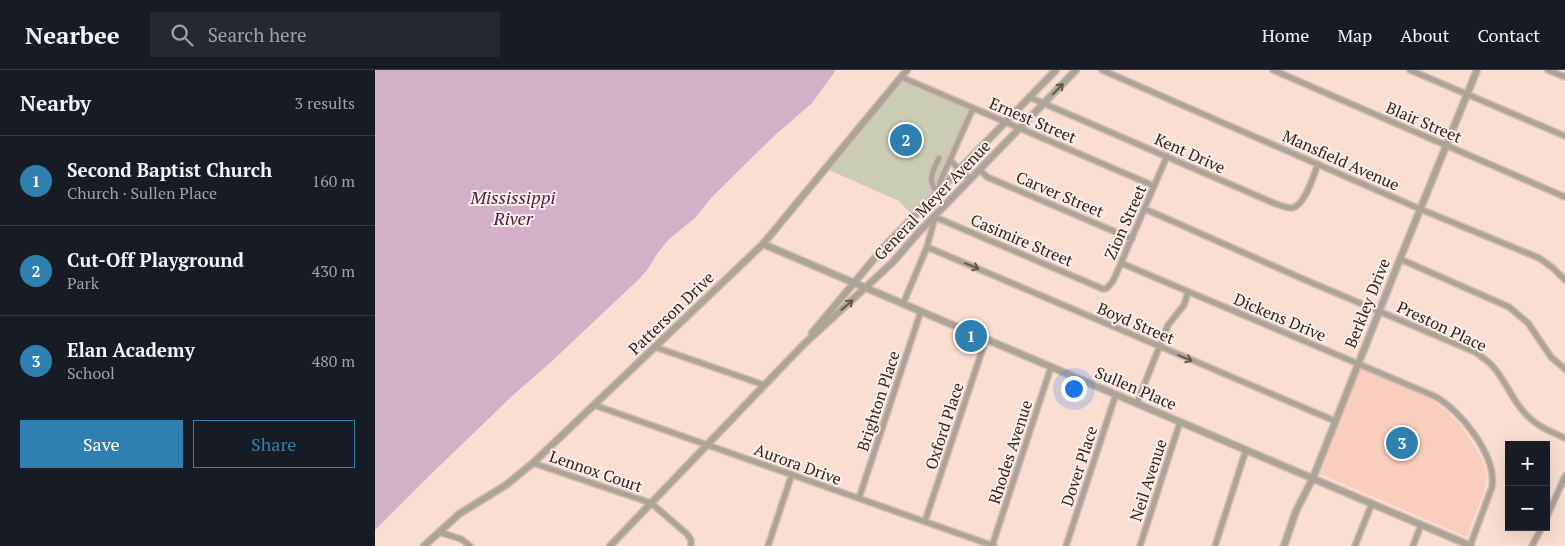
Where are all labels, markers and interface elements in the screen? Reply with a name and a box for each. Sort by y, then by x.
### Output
search box [150,12,500,57]
text: Nearbee [25,19,120,51]
icon: search [168,21,196,49]
text: Search here [208,22,307,47]
text: Home [1262,23,1309,47]
text: Map [1337,23,1372,47]
text: About [1400,23,1449,47]
text: Contact [1477,23,1540,47]
one-way arrow [1052,83,1064,96]
text: Nearby [20,89,91,117]
text: 3 results [295,92,355,114]
street label: Ernest Street [986,92,1080,148]
street label: Blair Street [1383,96,1465,148]
pin: 2 [890,121,922,159]
street label: Mansfield Avenue [1279,124,1403,196]
street label: Kent Drive [1151,128,1229,178]
street label: General Meyer Avenue [869,135,995,265]
text: Second Baptist Church [67,157,272,182]
street label: Carver Street [1013,166,1107,222]
text: 1 [31,170,41,192]
text: 160 m [312,170,355,192]
street label: Zion Street [1099,181,1151,263]
text: Church · Sullen Place [67,182,217,204]
water label: Mississippi River [470,185,555,230]
street label: Casimire Street [967,208,1077,272]
text: Cut-Off Playground [67,247,244,272]
street label: Berkley Drive [1339,255,1395,351]
text: 2 [31,260,41,282]
text: 430 m [312,260,355,282]
one-way arrow [964,261,979,271]
street label: Patterson Drive [623,267,719,359]
text: Park [67,272,99,294]
street label: Dickens Drive [1231,288,1329,346]
street label: Preston Place [1394,296,1490,356]
street label: Boyd Street [1094,297,1178,349]
one-way arrow [841,299,854,310]
pin: 1 [955,317,987,355]
text: Elan Academy [67,337,195,362]
street label: Brighton Place [851,348,905,454]
text: 3 [31,350,41,372]
text: 480 m [312,350,355,372]
one-way arrow [1177,353,1192,363]
street label: Sullen Place [1092,361,1180,415]
text: School [67,362,115,384]
your location [1061,376,1087,402]
street label: Oxford Place [920,380,968,472]
street label: Rhodes Avenue [983,397,1037,507]
button: Save [20,420,183,468]
button: Share [193,420,355,468]
street label: Dover Place [1056,423,1102,509]
pin: 3 [1386,424,1418,462]
street label: Neil Avenue [1124,436,1172,524]
street label: Aurora Drive [751,438,845,490]
map controls [1505,441,1550,531]
button: + [1505,441,1550,486]
street label: Lennox Court [547,445,645,497]
button: − [1505,486,1550,531]

